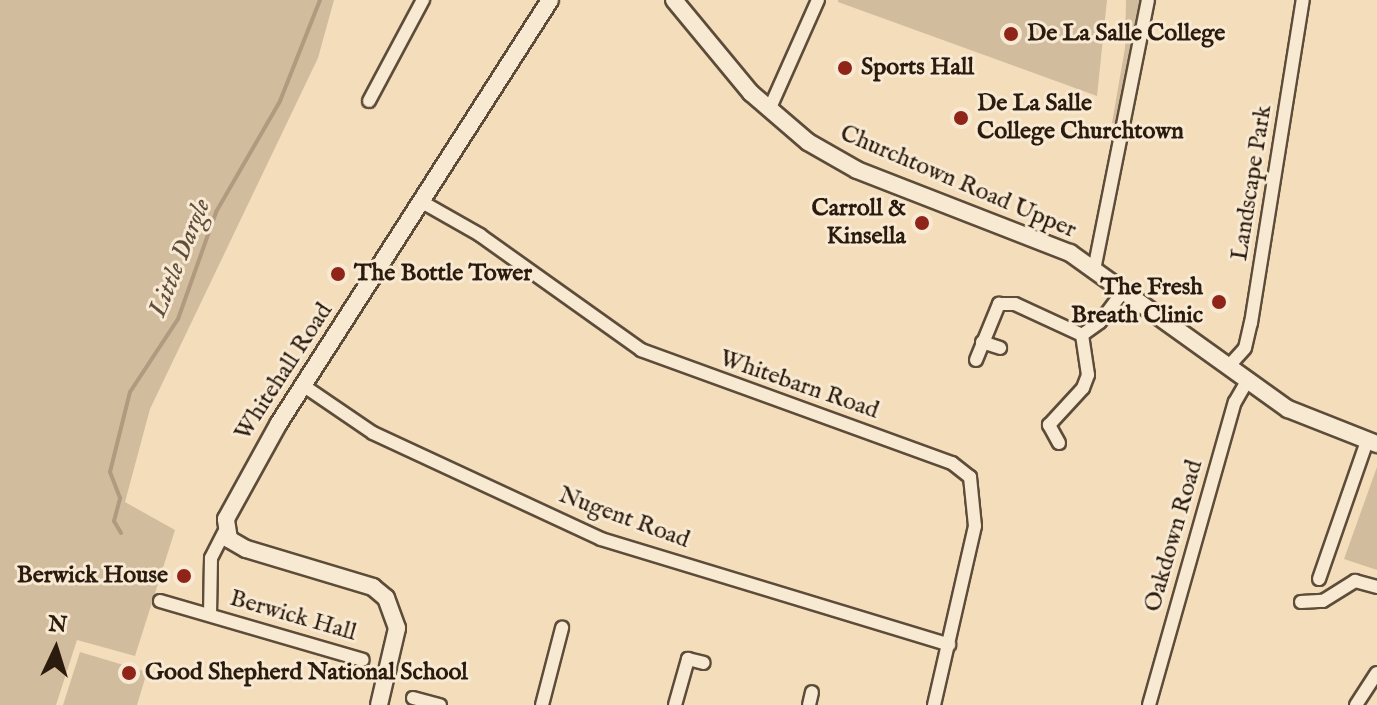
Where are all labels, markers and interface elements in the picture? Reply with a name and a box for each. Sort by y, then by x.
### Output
place label: De La Salle College [1027,20,1225,48]
marker: De La Salle College [1002,25,1020,43]
place label: Sports Hall [861,54,974,82]
marker: Sports Hall [836,59,854,77]
place label: De La Salle College Churchtown [977,90,1184,146]
street label: Landscape Park [1225,103,1279,263]
marker: De La Salle College Churchtown [952,109,970,127]
street label: Churchtown Road Upper [836,119,1080,245]
water label: Little Dargle [142,194,218,322]
place label: Carroll & Kinsella [812,195,906,251]
marker: Carroll & Kinsella [913,214,931,232]
place label: The Bottle Tower [354,260,532,288]
marker: The Bottle Tower [329,265,347,283]
place label: The Fresh Breath Clinic [1071,274,1203,330]
marker: The Fresh Breath Clinic [1210,293,1228,311]
street label: Whitehall Road [229,298,339,446]
street label: Whitebarn Road [716,344,882,426]
street label: Oakdown Road [1139,457,1209,615]
street label: Nugent Road [555,481,693,555]
place label: Berwick House [17,562,168,590]
marker: Berwick House [175,567,193,585]
street label: Berwick Hall [226,584,360,648]
north arrow [16,609,96,689]
text: N [47,610,68,640]
place label: Good Shepherd National School [145,659,468,687]
marker: Good Shepherd National School [120,664,138,682]

